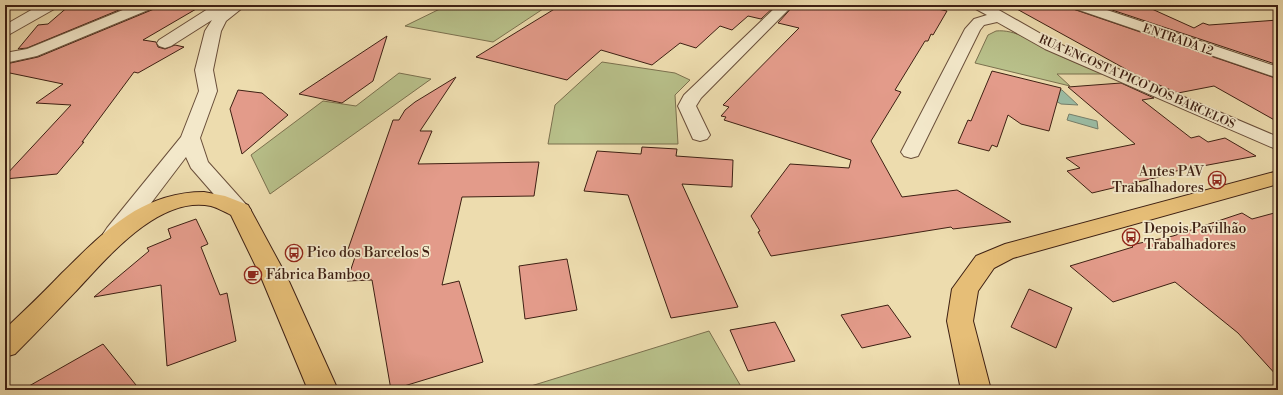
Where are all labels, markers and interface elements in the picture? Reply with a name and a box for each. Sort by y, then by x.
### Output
street label: ENTRADA 12 [1141,21,1215,59]
street label: RUA ENCOSTA PICO DOS BARCELOS [1036,32,1238,132]
place label: Antes PAV Trabalhadores [1112,163,1205,197]
bus stop icon: Antes PAV Trabalhadores [1207,170,1227,190]
place label: Depois Pavilhão Trabalhadores [1144,220,1247,254]
bus stop icon: Depois Pavilhão Trabalhadores [1121,227,1141,247]
bus stop icon: Pico dos Barcelos S [284,243,304,263]
place label: Pico dos Barcelos S [307,244,430,262]
cafe icon: Fábrica Bamboo [243,265,263,285]
place label: Fábrica Bamboo [266,266,370,284]

